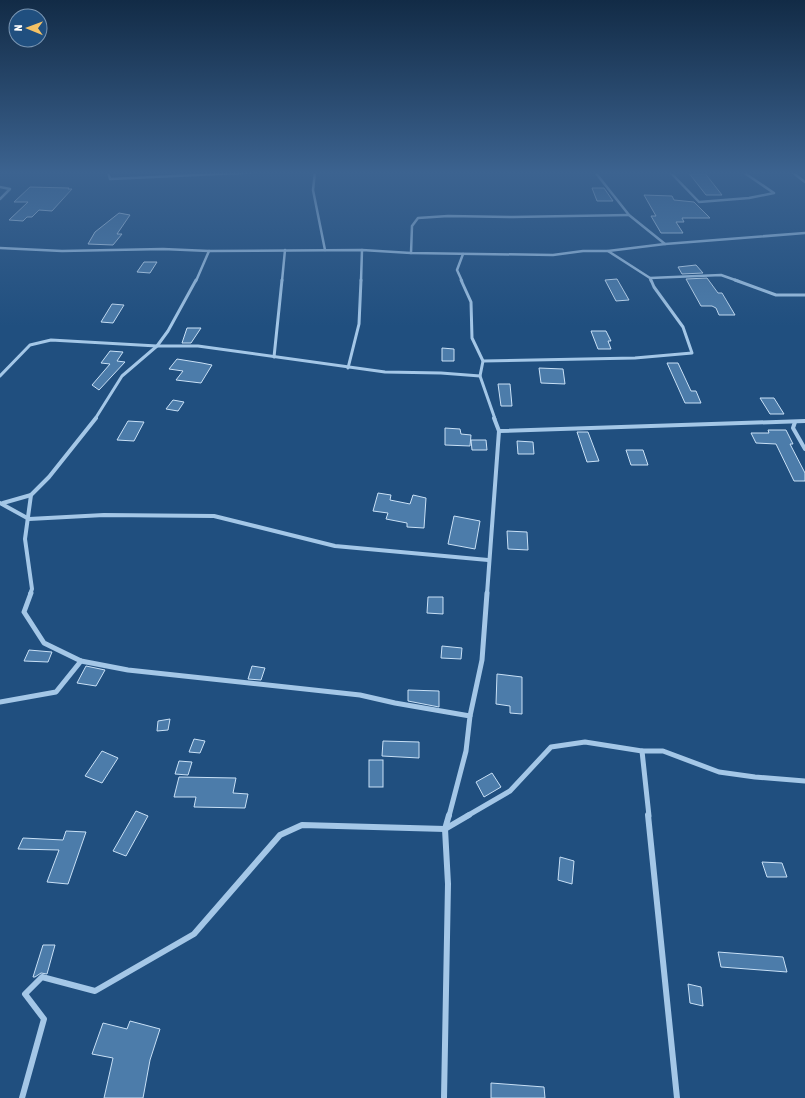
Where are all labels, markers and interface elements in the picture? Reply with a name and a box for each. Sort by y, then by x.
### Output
north arrow [8,8,48,48]
text: N [12,24,24,31]

